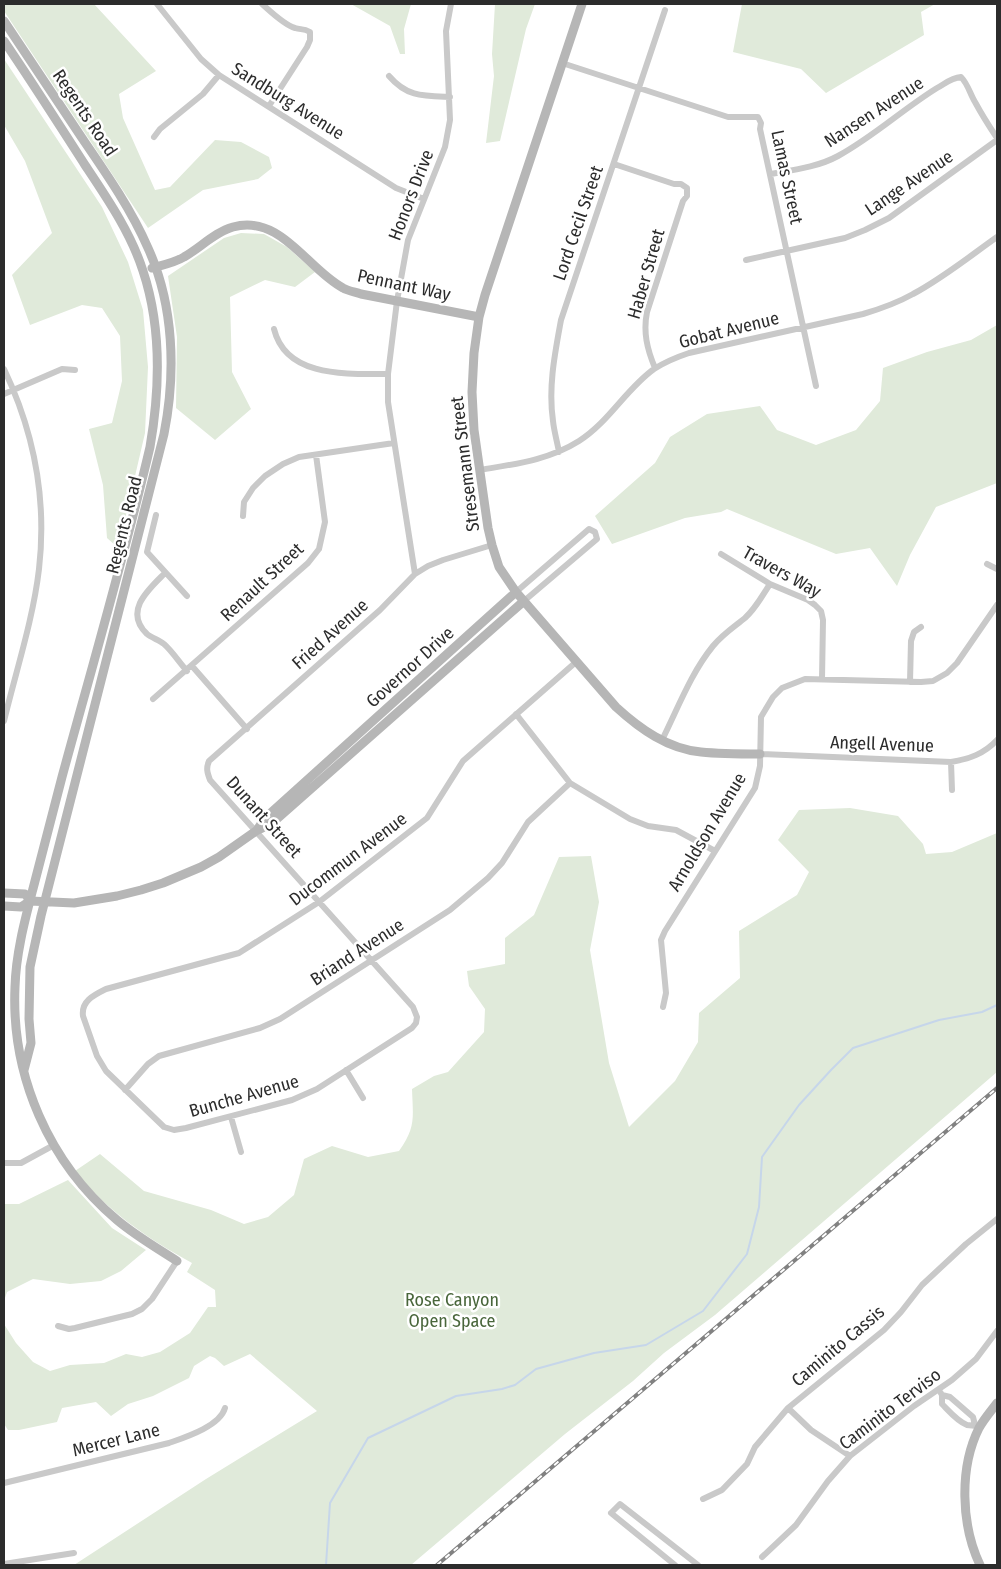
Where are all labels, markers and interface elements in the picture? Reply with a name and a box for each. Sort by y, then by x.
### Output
street label: Sandburg Avenue [228,58,348,144]
street label: Regents Road [48,65,122,161]
street label: Nansen Avenue [820,72,928,152]
street label: Lamas Street [766,128,808,226]
street label: Lange Avenue [861,145,957,221]
street label: Honors Drive [384,146,438,243]
street label: Lord Cecil Street [548,163,608,283]
street label: Haber Street [623,226,669,322]
street label: Pennant Way [355,264,453,306]
street label: Gobat Avenue [677,307,781,353]
street label: Stresemann Street [446,395,484,533]
street label: Regents Road [101,474,147,576]
street label: Renault Street [216,538,308,626]
street label: Travers Way [739,541,825,603]
street label: Fried Avenue [287,594,373,674]
street label: Governor Drive [362,622,458,712]
street label: Angell Avenue [830,731,934,757]
street label: Arnoldson Avenue [663,769,751,895]
street label: Dunant Street [222,772,306,862]
street label: Ducommun Avenue [285,808,411,910]
street label: Briand Avenue [306,914,408,990]
street label: Bunche Avenue [187,1070,302,1122]
park label: Rose Canyon Open Space [405,1289,499,1332]
street label: Caminito Cassis [787,1301,889,1391]
street label: Caminito Terviso [835,1364,945,1454]
street label: Mercer Lane [70,1419,162,1461]

